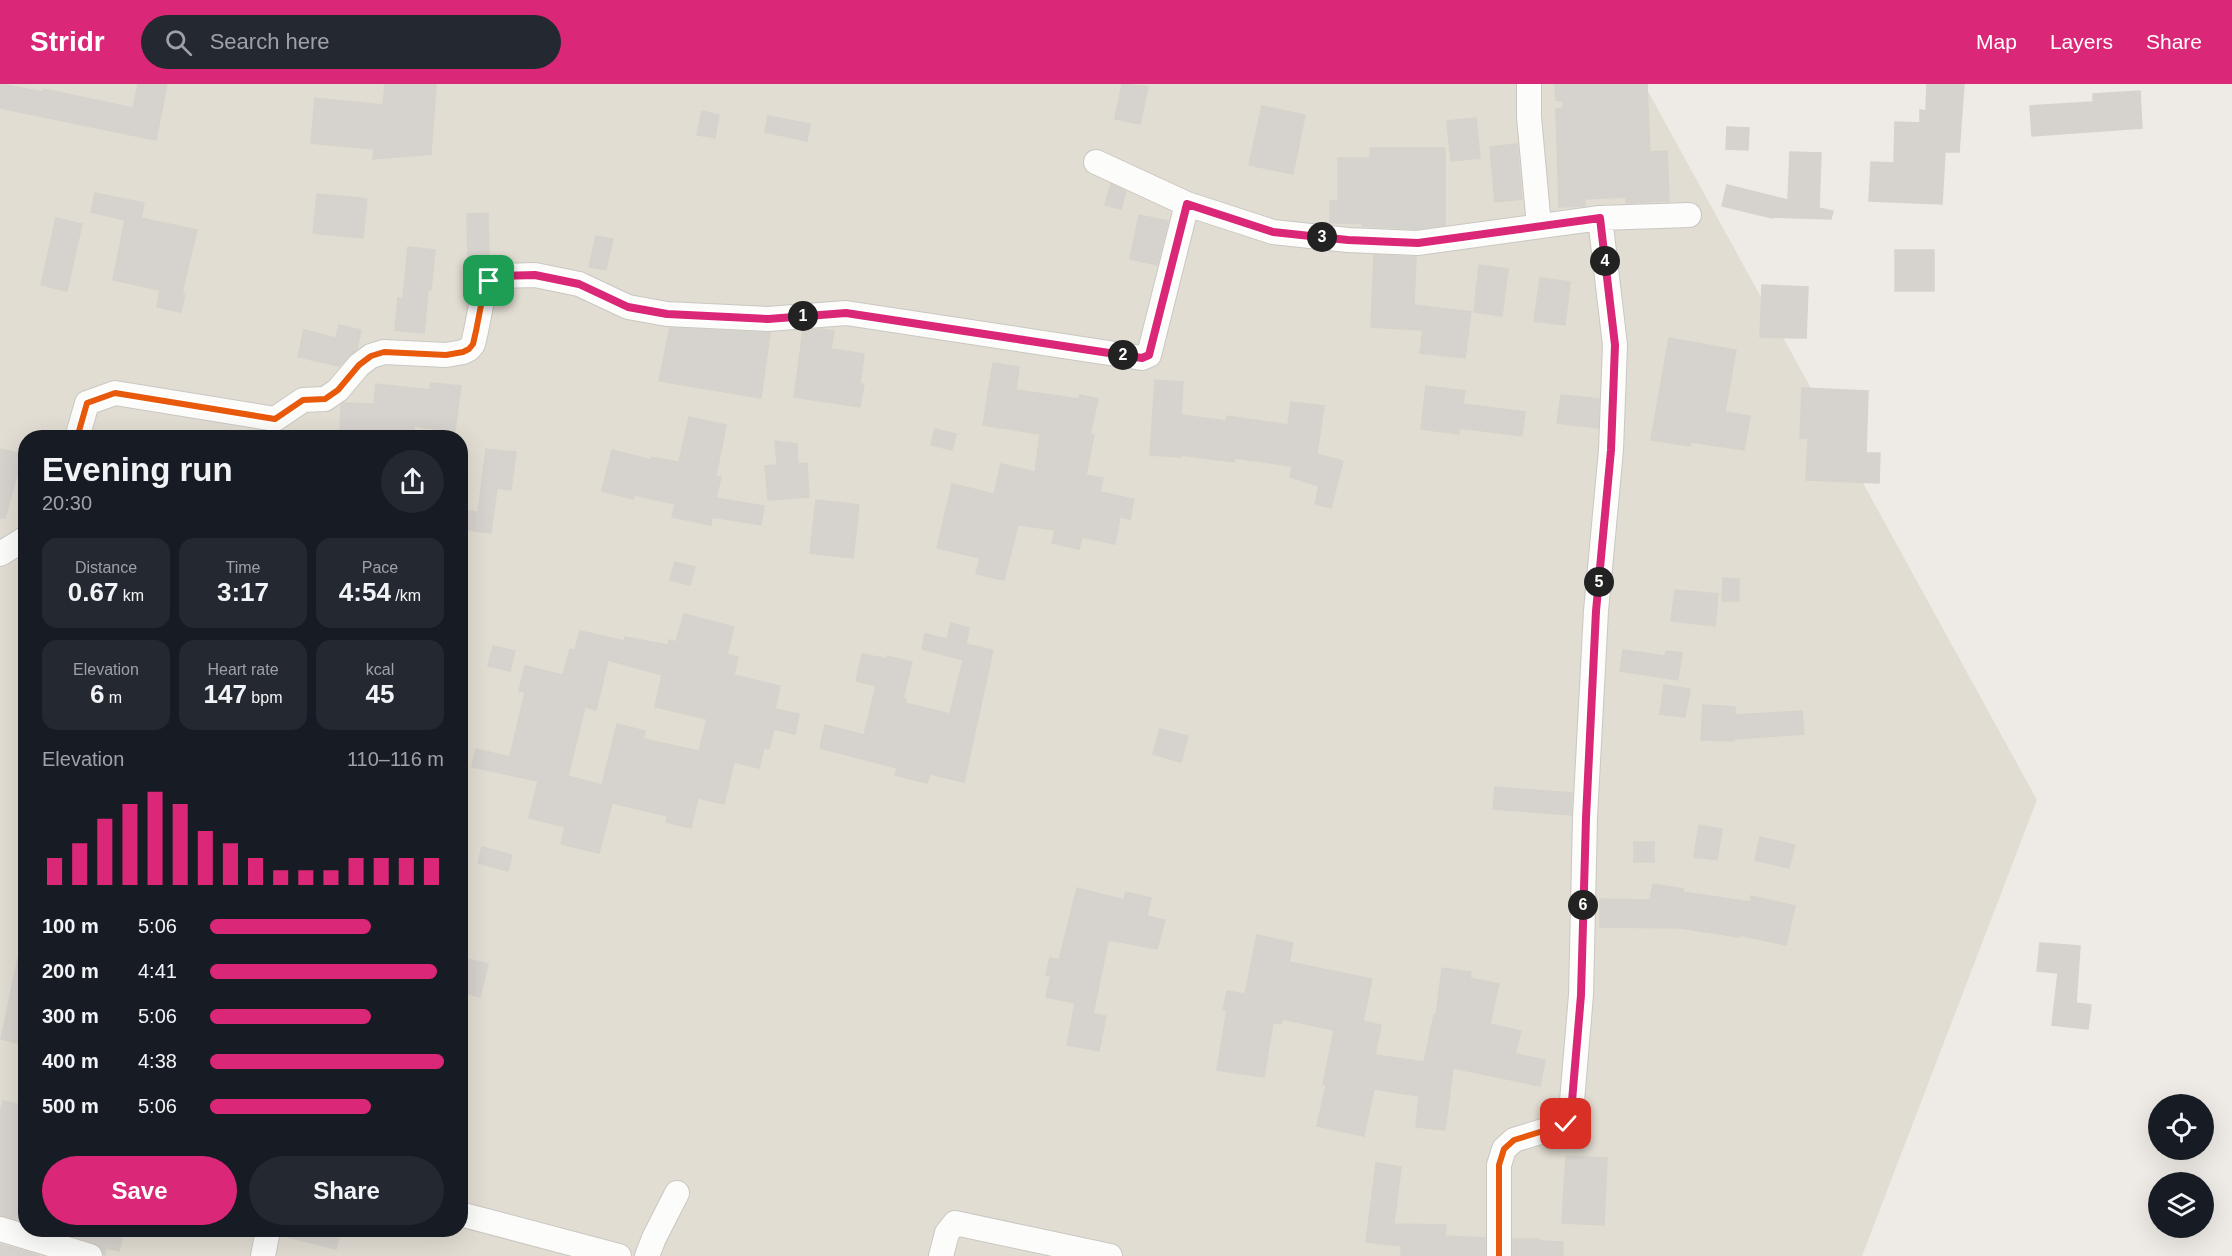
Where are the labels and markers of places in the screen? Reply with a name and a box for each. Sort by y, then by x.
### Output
pin: 3 [1307,222,1337,252]
pin: 4 [1590,246,1620,276]
pin [463,255,514,306]
pin: 1 [788,301,818,331]
pin: 2 [1108,340,1138,370]
pin: 5 [1584,567,1614,597]
pin: 6 [1568,890,1598,920]
pin [1540,1098,1591,1149]

